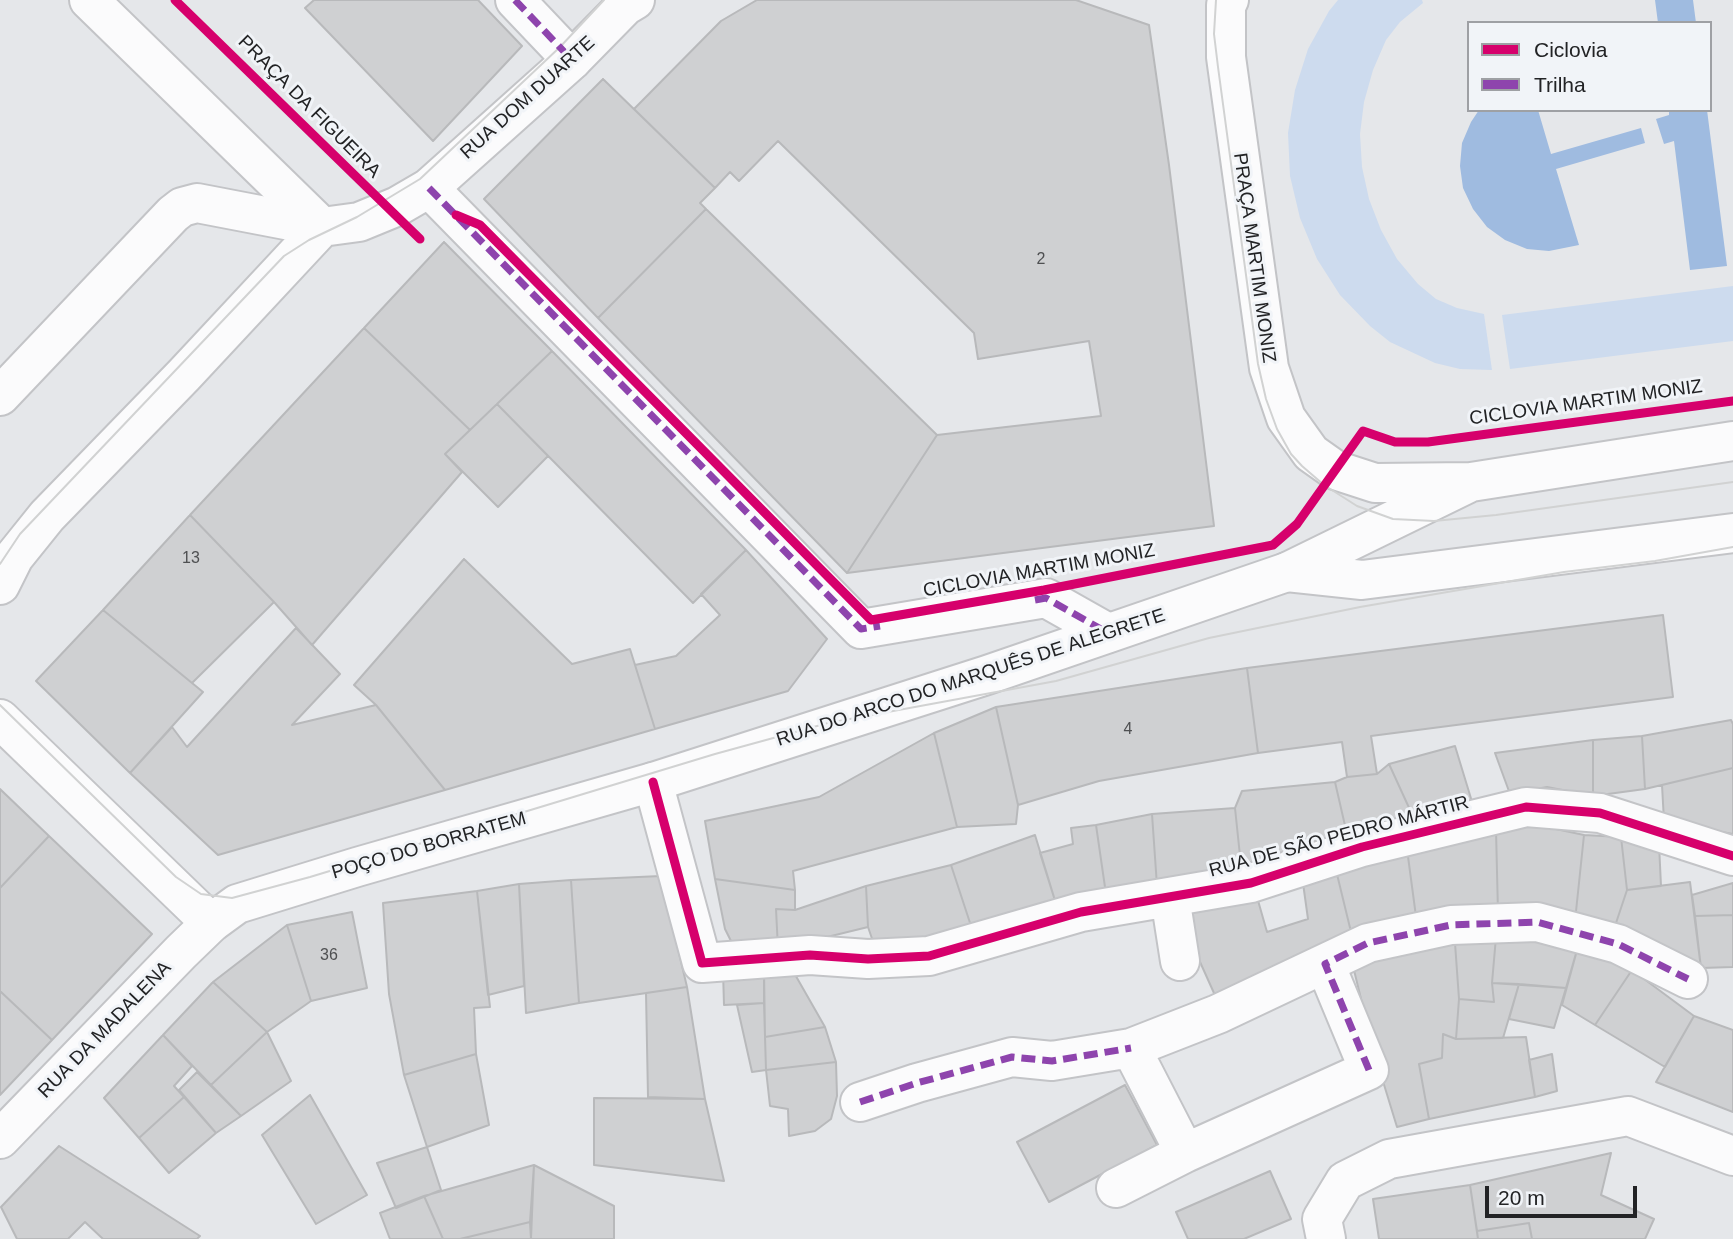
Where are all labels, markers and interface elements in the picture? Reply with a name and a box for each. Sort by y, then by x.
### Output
legend [1467,21,1712,112]
street label: PRAÇA DA FIGUEIRA [233,31,385,183]
street label: RUA DOM DUARTE [456,32,600,164]
text: Ciclovia [1534,38,1608,61]
text: Trilha [1534,73,1586,96]
street label: PRAÇA MARTIM MONIZ [1228,152,1280,364]
house number: 2 [1037,250,1045,270]
street label: CICLOVIA MARTIM MONIZ [1468,375,1704,431]
street label: CICLOVIA MARTIM MONIZ [921,539,1157,603]
house number: 13 [182,549,200,569]
street label: RUA DO ARCO DO MARQUÊS DE ALEGRETE [774,604,1168,752]
house number: 4 [1124,720,1132,740]
street label: RUA DE SÃO PEDRO MÁRTIR [1207,791,1471,883]
street label: POÇO DO BORRATEM [329,807,529,885]
house number: 36 [320,946,338,966]
street label: RUA DA MADALENA [34,957,176,1103]
scale bar [1488,1172,1640,1216]
text: 20 m [1498,1186,1545,1209]

